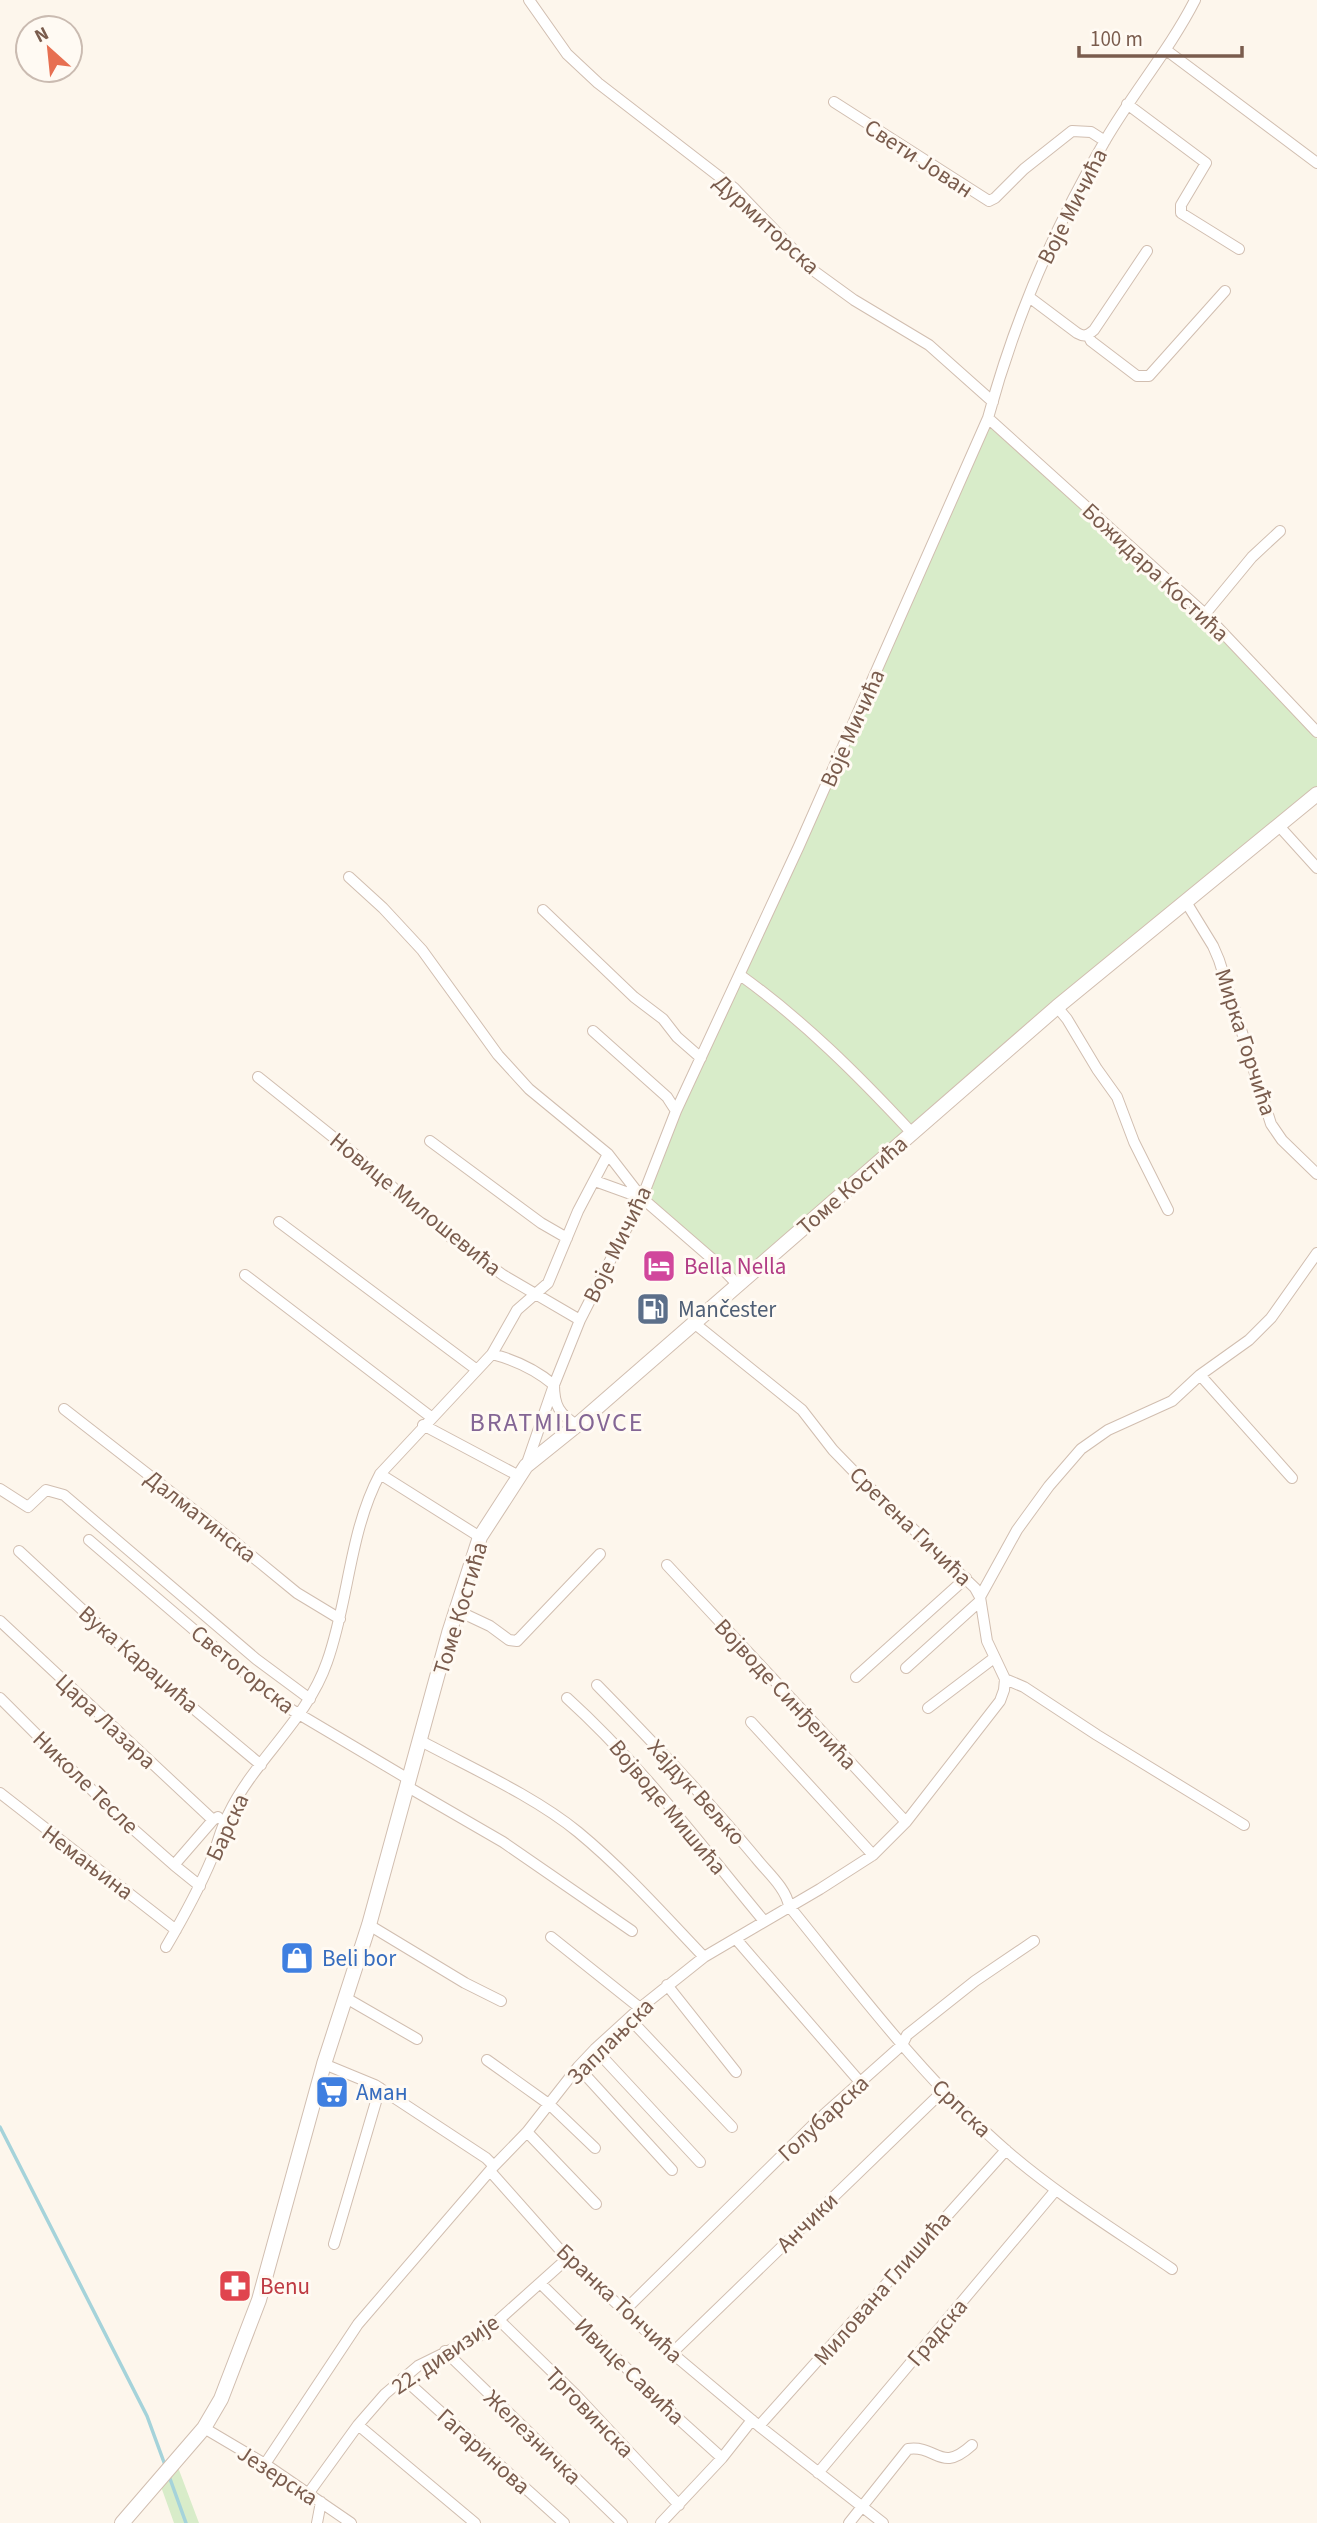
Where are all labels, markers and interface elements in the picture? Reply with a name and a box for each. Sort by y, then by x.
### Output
north arrow [14,14,84,84]
scale bar [1079,14,1242,58]
text: N [30,20,54,50]
text: 100 m [1090,24,1143,54]
street label: Свети Јован [858,111,980,206]
street label: Воје Мичића [1029,143,1116,270]
street label: Дурмиторска [706,166,827,282]
street label: Божидара Костића [1075,495,1237,649]
street label: Воје Мичића [812,664,893,793]
street label: Мирка Горчића [1206,964,1285,1120]
street label: Новице Милошевића [323,1125,509,1284]
street label: Томе Костића [790,1128,915,1243]
street label: Воје Мичића [575,1180,660,1308]
hotel icon: Bella Nella [640,1247,678,1285]
place label: Bella Nella [684,1250,786,1283]
fuel station icon: Mančester [634,1290,672,1328]
place label: Mančester [678,1293,777,1326]
district label: BRATMILOVCE [470,1404,645,1441]
street label: Сретена Гичића [842,1459,980,1594]
street label: Далматинска [138,1462,264,1571]
street label: Томе Костића [425,1538,496,1679]
street label: Вука Караџића [71,1598,206,1721]
street label: Војводе Синђелића [707,1611,865,1777]
street label: Светогорска [183,1617,302,1722]
street label: Цара Лазара [48,1666,163,1777]
street label: Николе Тесле [25,1723,146,1842]
street label: Војводе Мишића [601,1732,734,1882]
street label: Хајдук Вељко [640,1732,753,1853]
street label: Барска [198,1788,257,1866]
street label: Немањина [35,1817,141,1908]
shop icon: Beli bor [278,1939,316,1977]
place label: Beli bor [322,1942,397,1975]
street label: Заплањска [559,1990,661,2092]
street label: Голубарска [770,2067,876,2169]
street label: Српска [924,2072,999,2145]
supermarket icon: Аман [313,2073,351,2111]
place label: Аман [356,2076,408,2109]
street label: Анчики [769,2185,846,2260]
street label: Милована Глишића [806,2204,959,2373]
street label: Бранка Тончића [549,2236,690,2371]
pharmacy icon: Benu [216,2267,254,2305]
place label: Benu [260,2270,310,2303]
street label: Градска [899,2291,976,2373]
street label: 22. дивизије [385,2306,506,2403]
street label: Ивице Савића [567,2310,692,2433]
street label: Трговинска [538,2359,642,2465]
street label: Железничка [476,2382,589,2493]
street label: Гагаринова [430,2400,538,2502]
street label: Језерска [231,2437,325,2514]

